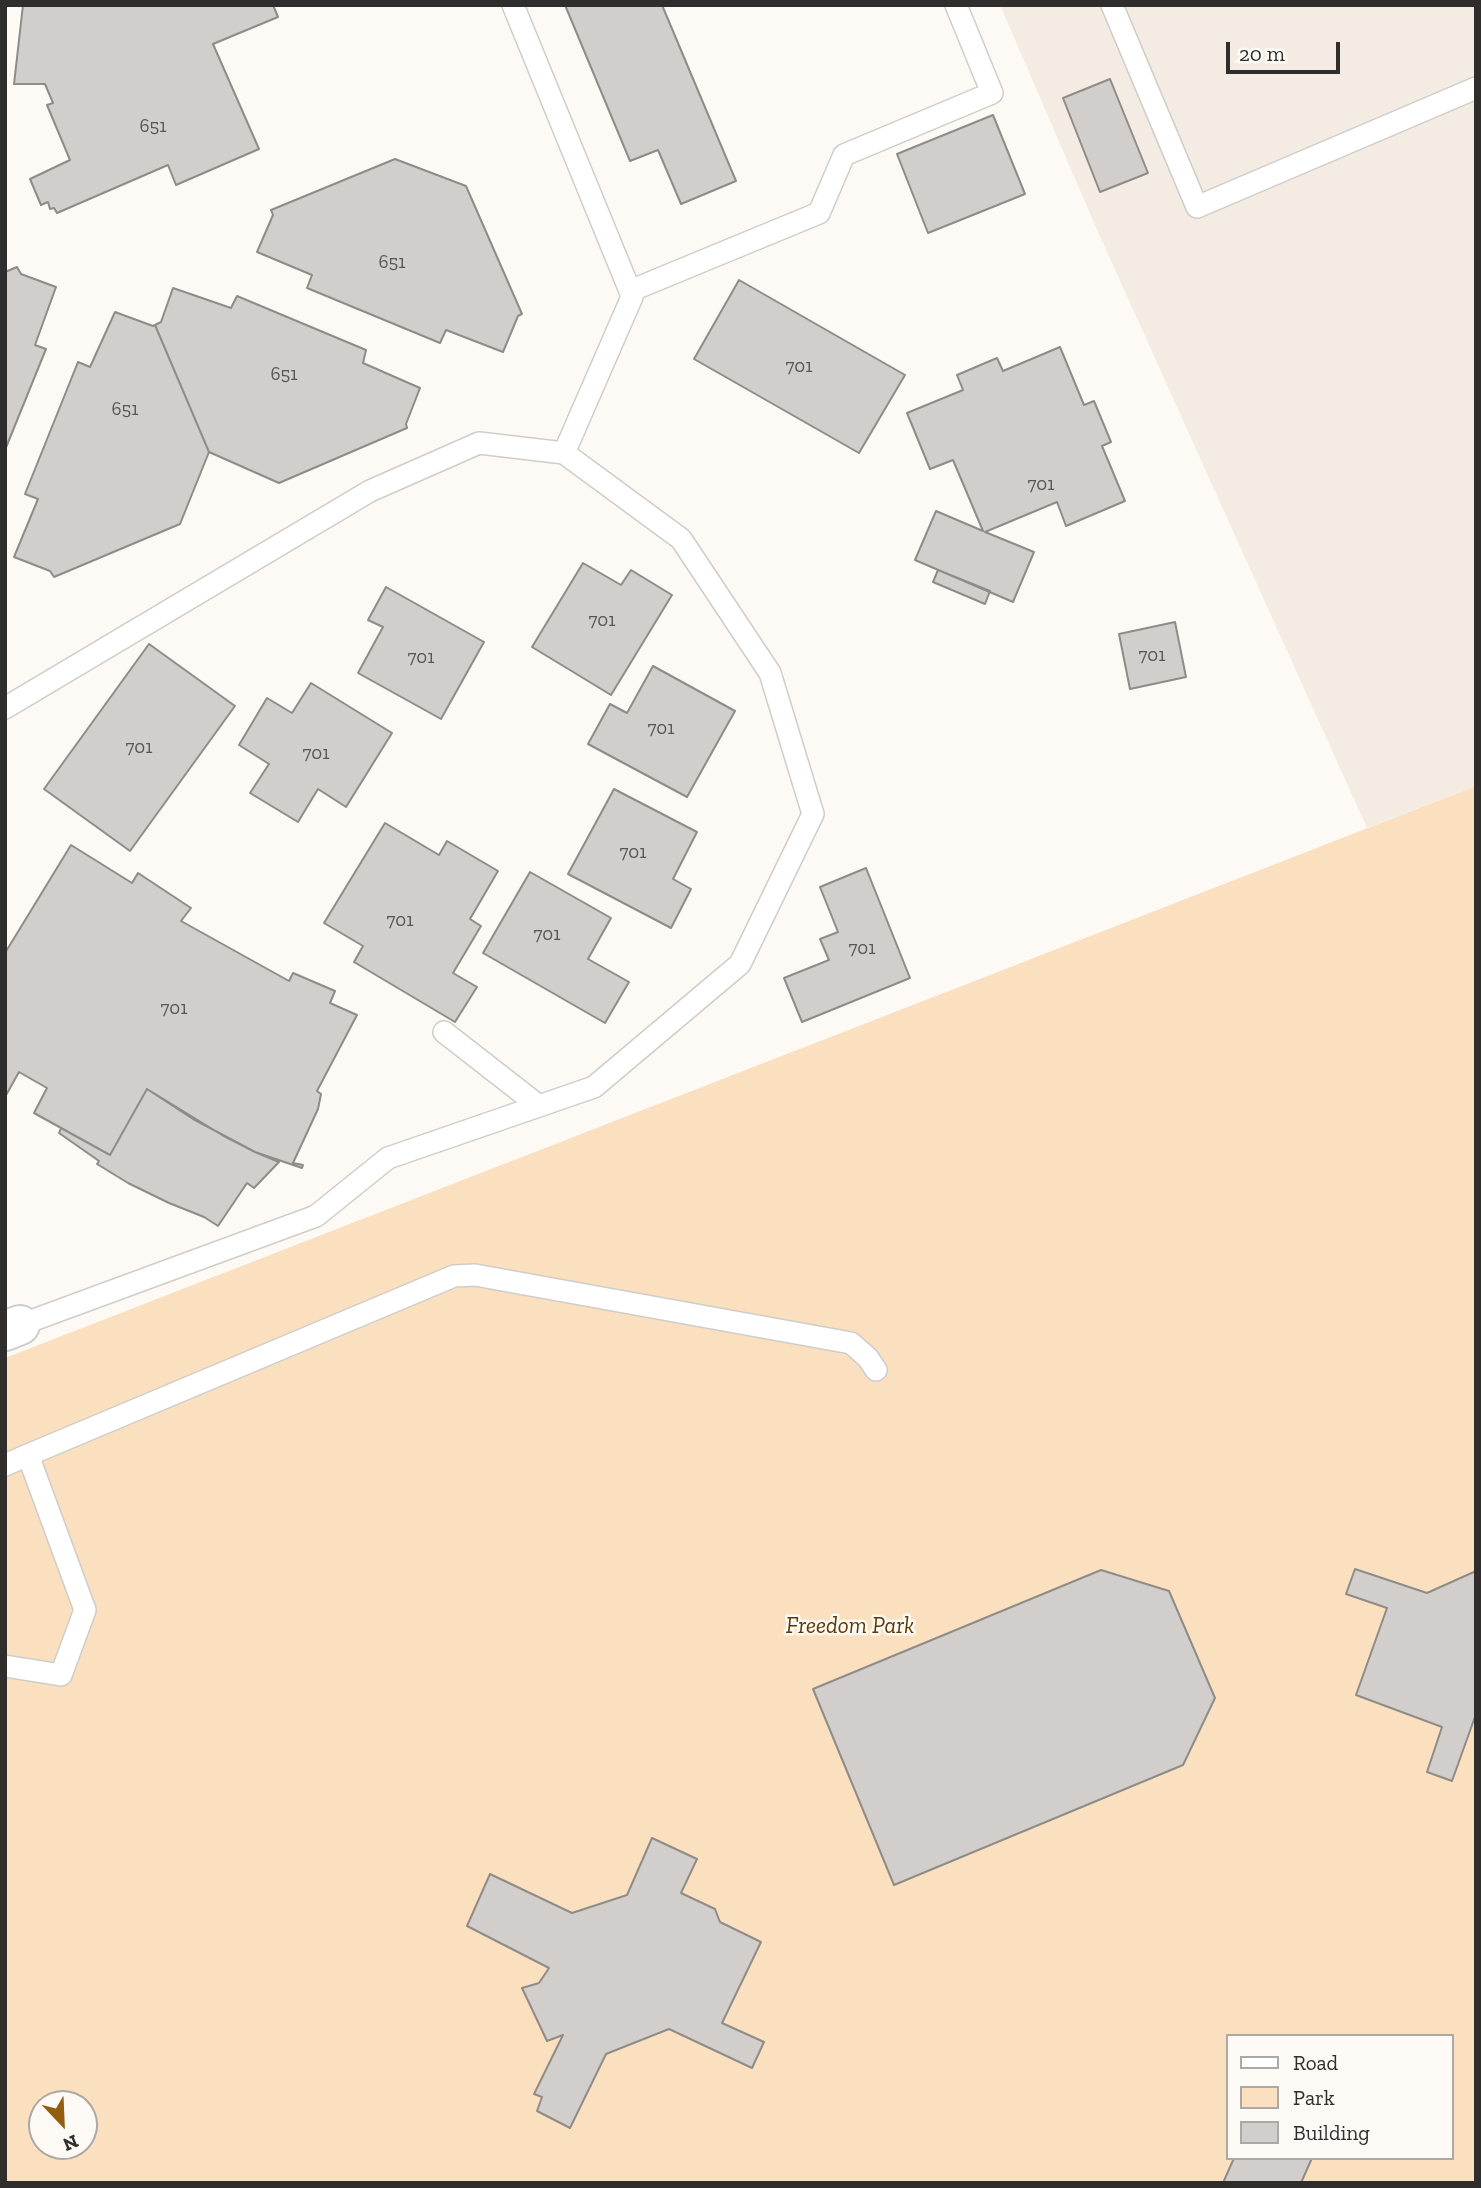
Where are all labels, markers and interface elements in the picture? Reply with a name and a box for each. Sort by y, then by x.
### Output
scale bar [1229,28,1343,72]
text: 20 m [1239,41,1285,66]
house number: 651 [139,116,167,138]
house number: 651 [378,252,406,274]
house number: 701 [785,356,813,378]
house number: 651 [270,364,298,386]
house number: 651 [111,399,139,421]
house number: 701 [1027,474,1055,496]
house number: 701 [588,610,616,632]
house number: 701 [1138,645,1166,667]
house number: 701 [407,647,435,669]
house number: 701 [647,718,675,740]
house number: 701 [125,737,153,759]
house number: 701 [302,743,330,765]
house number: 701 [619,842,647,864]
house number: 701 [386,910,414,932]
house number: 701 [533,924,561,946]
house number: 701 [848,938,876,960]
house number: 701 [160,998,188,1020]
park label: Freedom Park [786,1612,914,1640]
legend [1226,2034,1453,2160]
text: Road [1293,2050,1338,2075]
text: Park [1293,2085,1335,2110]
north arrow [28,2090,98,2160]
text: Building [1293,2120,1370,2145]
text: N [59,2130,82,2156]

